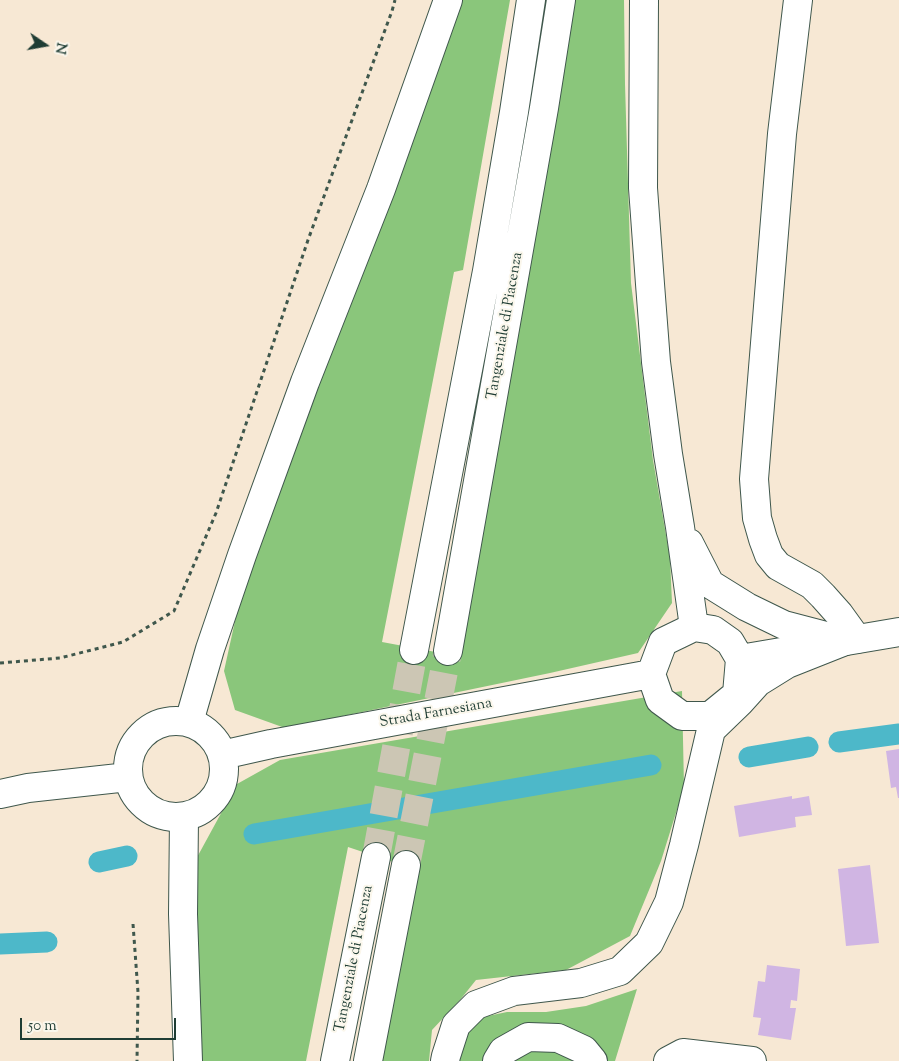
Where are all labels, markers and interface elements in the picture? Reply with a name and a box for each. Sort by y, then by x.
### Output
north arrow [20,20,70,70]
text: N [49,41,71,56]
street label: Tangenziale di Piacenza [484,251,528,401]
street label: Strada Farnesiana [378,695,494,733]
street label: Tangenziale di Piacenza [332,884,378,1034]
scale bar [22,1008,179,1040]
text: 50 m [28,1016,57,1037]

